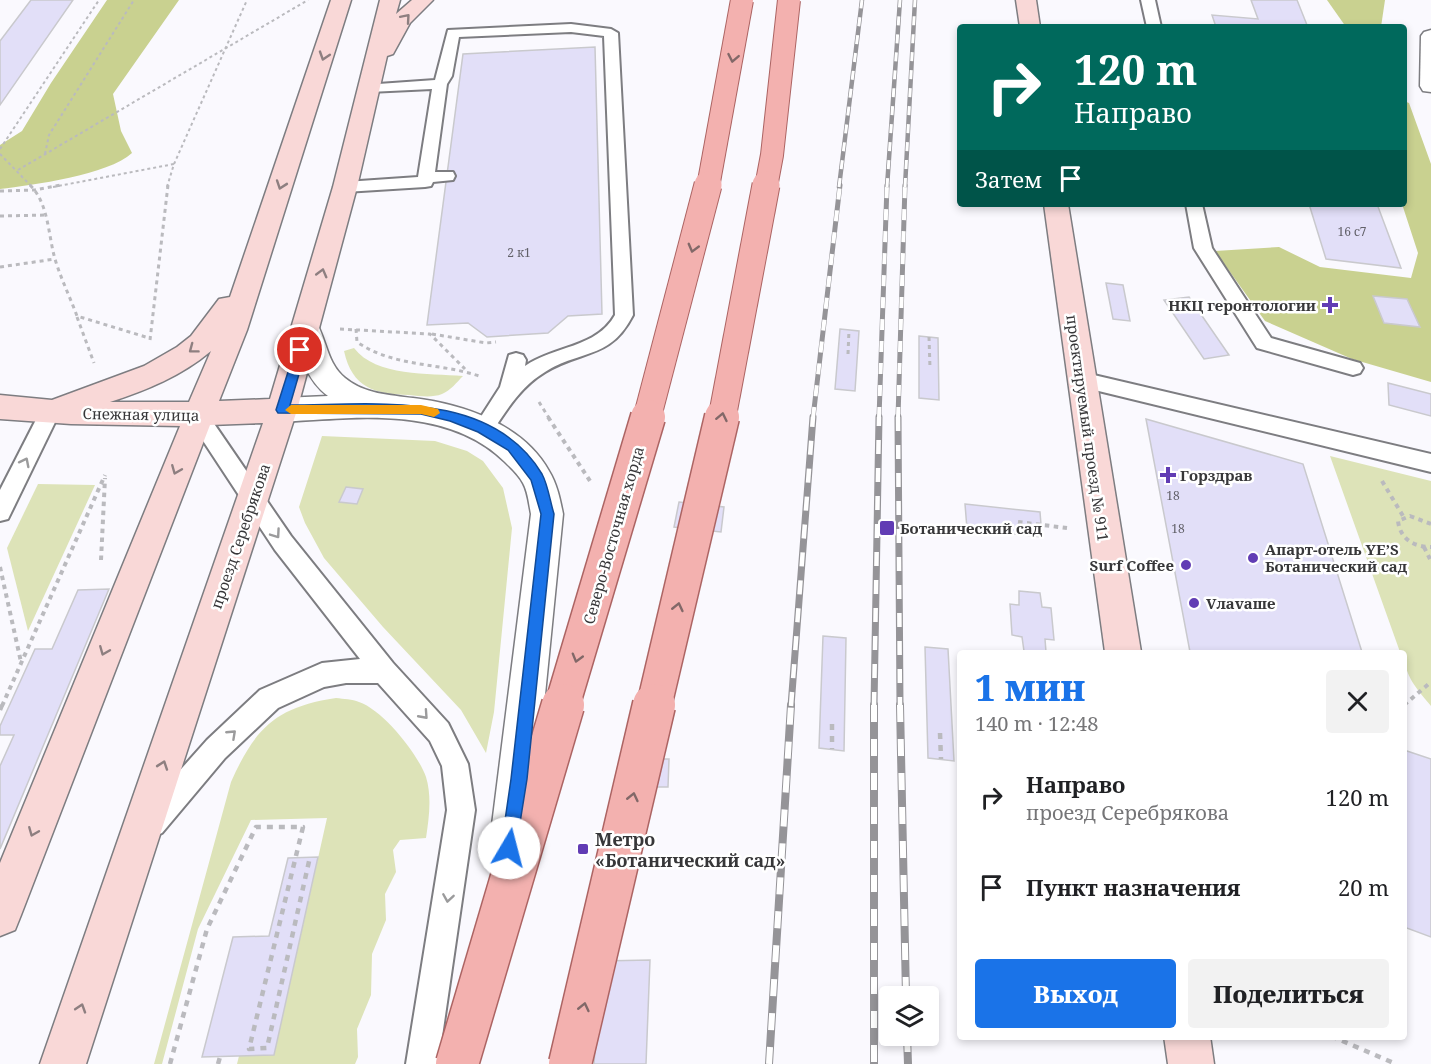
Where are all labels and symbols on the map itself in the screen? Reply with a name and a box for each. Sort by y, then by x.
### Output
one-way arrow [399,14,410,25]
one-way arrow [318,50,331,61]
one-way arrow [727,52,740,62]
one-way arrow [276,179,289,190]
house number: 16 с7 [1337,223,1367,240]
one-way arrow [687,243,700,253]
house number: 2 к1 [507,244,531,261]
one-way arrow [314,268,327,278]
place label: НКЦ геронтологии [1168,295,1316,315]
marker: НКЦ геронтологии [1321,296,1339,314]
street label: проектируемый проезд № 911 [1062,313,1114,543]
pin [274,324,325,375]
one-way arrow [189,341,200,352]
street label: Снежная улица [83,403,199,425]
one-way arrow [715,412,728,422]
street label: Северо-Восточная хорда [578,444,648,626]
one-way arrow [17,457,29,468]
street label: проезд Серебрякова [206,461,274,611]
one-way arrow [171,463,183,474]
place label: Горздрав [1180,465,1252,485]
marker: Горздрав [1161,468,1175,482]
house number: 18 [1166,487,1180,504]
place label: Ботанический сад [900,518,1043,538]
marker: Ботанический сад [878,519,896,537]
house number: 18 [1171,520,1185,537]
one-way arrow [269,527,280,538]
place label: Апарт-отель YE’S Ботанический сад [1265,539,1408,576]
marker: Апарт-отель YE’S Ботанический сад [1246,551,1260,565]
place label: Surf Coffee [1090,555,1174,575]
marker: Surf Coffee [1179,558,1193,572]
place label: Vлаvаше [1206,593,1275,613]
marker: Vлаvаше [1187,596,1201,610]
one-way arrow [670,602,683,612]
one-way arrow [99,645,111,656]
one-way arrow [572,652,584,663]
one-way arrow [416,708,427,719]
one-way arrow [225,730,235,741]
one-way arrow [155,760,168,771]
one-way arrow [626,792,639,802]
position arrow [477,816,541,880]
one-way arrow [28,826,40,837]
place label: Метро «Ботанический сад» [595,827,785,872]
marker: Метро «Ботанический сад» [576,842,590,856]
one-way arrow [442,894,454,903]
one-way arrow [576,1002,589,1012]
one-way arrow [74,1004,87,1014]

